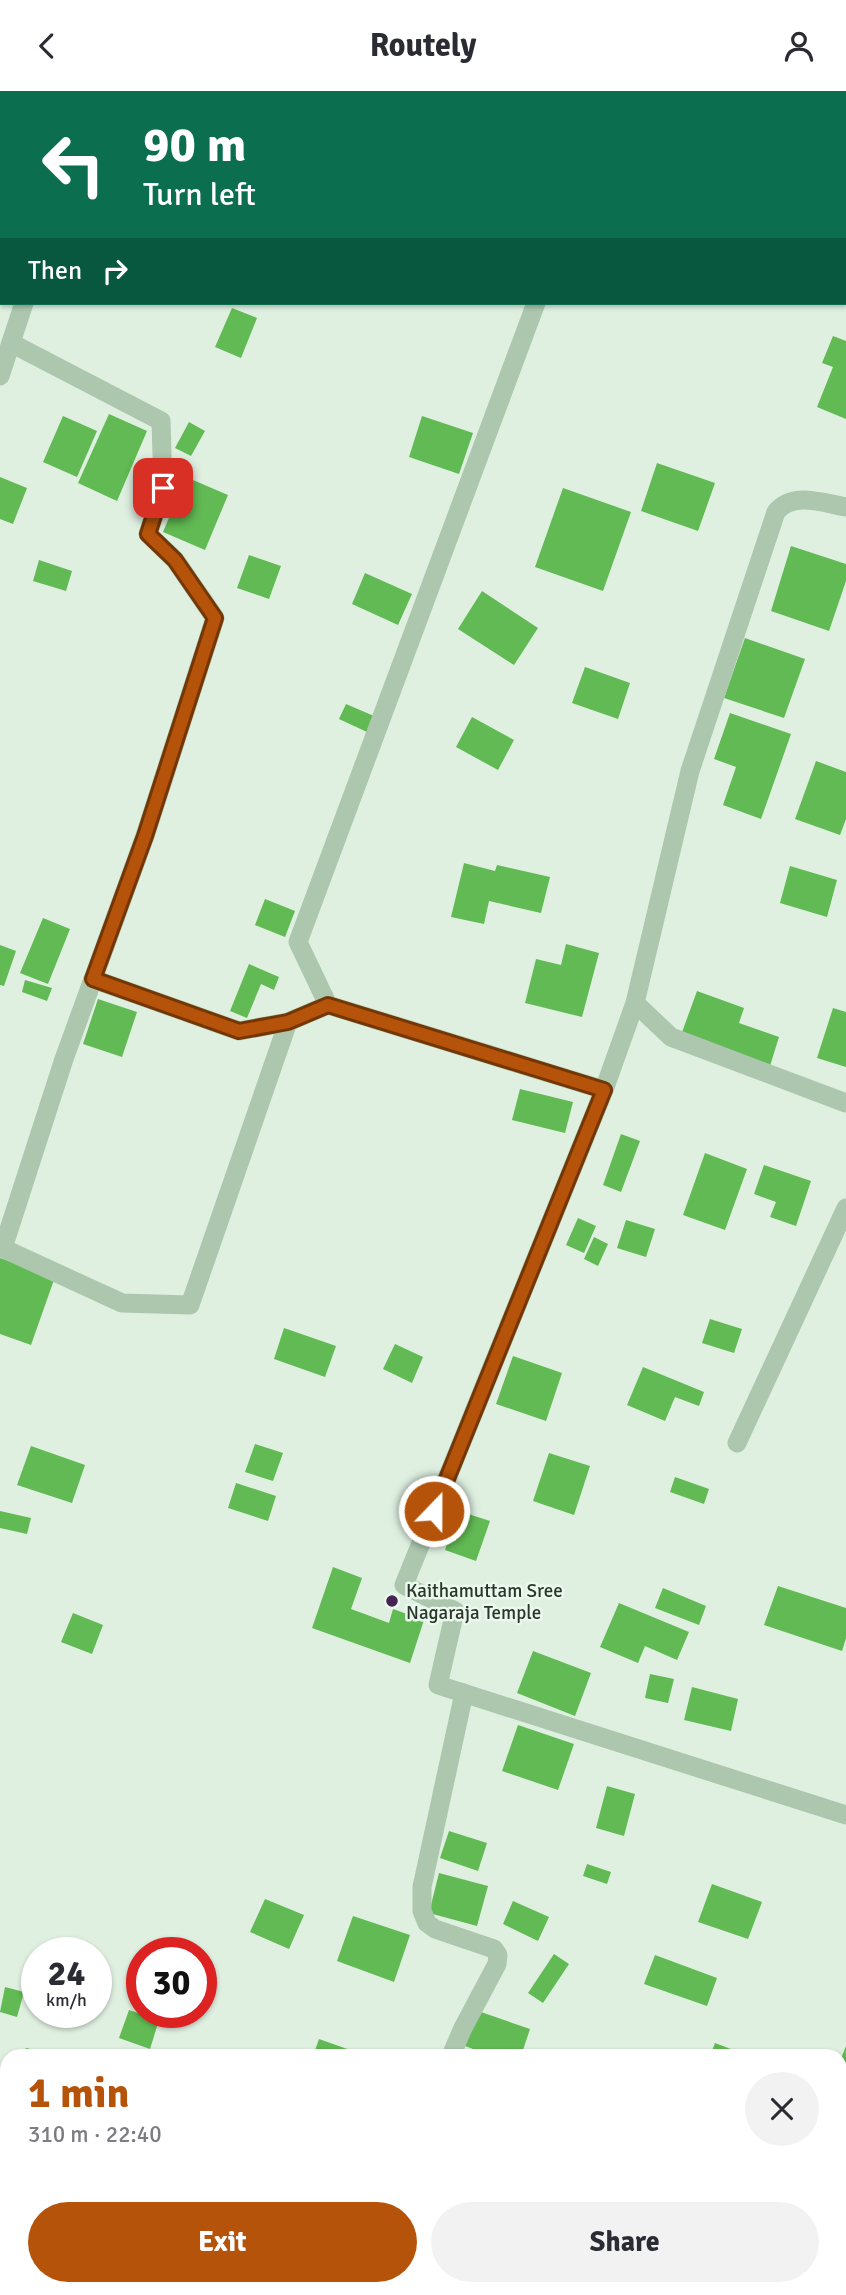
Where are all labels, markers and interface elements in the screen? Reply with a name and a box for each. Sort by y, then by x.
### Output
text: Routely [370,26,476,65]
icon: back [28,27,66,65]
icon: person [780,27,818,65]
text: 90 m [143,115,246,175]
icon: left [28,119,119,210]
text: Turn left [143,175,256,214]
icon: right [96,252,134,290]
text: Then [28,255,82,287]
pin [133,458,193,518]
icon: arrive [144,469,182,507]
position arrow [397,1474,471,1548]
place label: Kaithamuttam Sree Nagaraja Temple [406,1579,563,1625]
marker: Kaithamuttam Sree Nagaraja Temple [384,1593,400,1609]
speed limit sign: 30 [126,1937,217,2028]
text: 24 [48,1952,85,1995]
text: km/h [46,1989,87,2011]
text: 1 min [28,2068,129,2119]
button: close [745,2072,819,2146]
text: 310 m · 22:40 [28,2120,162,2149]
button: Exit [28,2202,417,2282]
button: Share [431,2202,819,2282]

